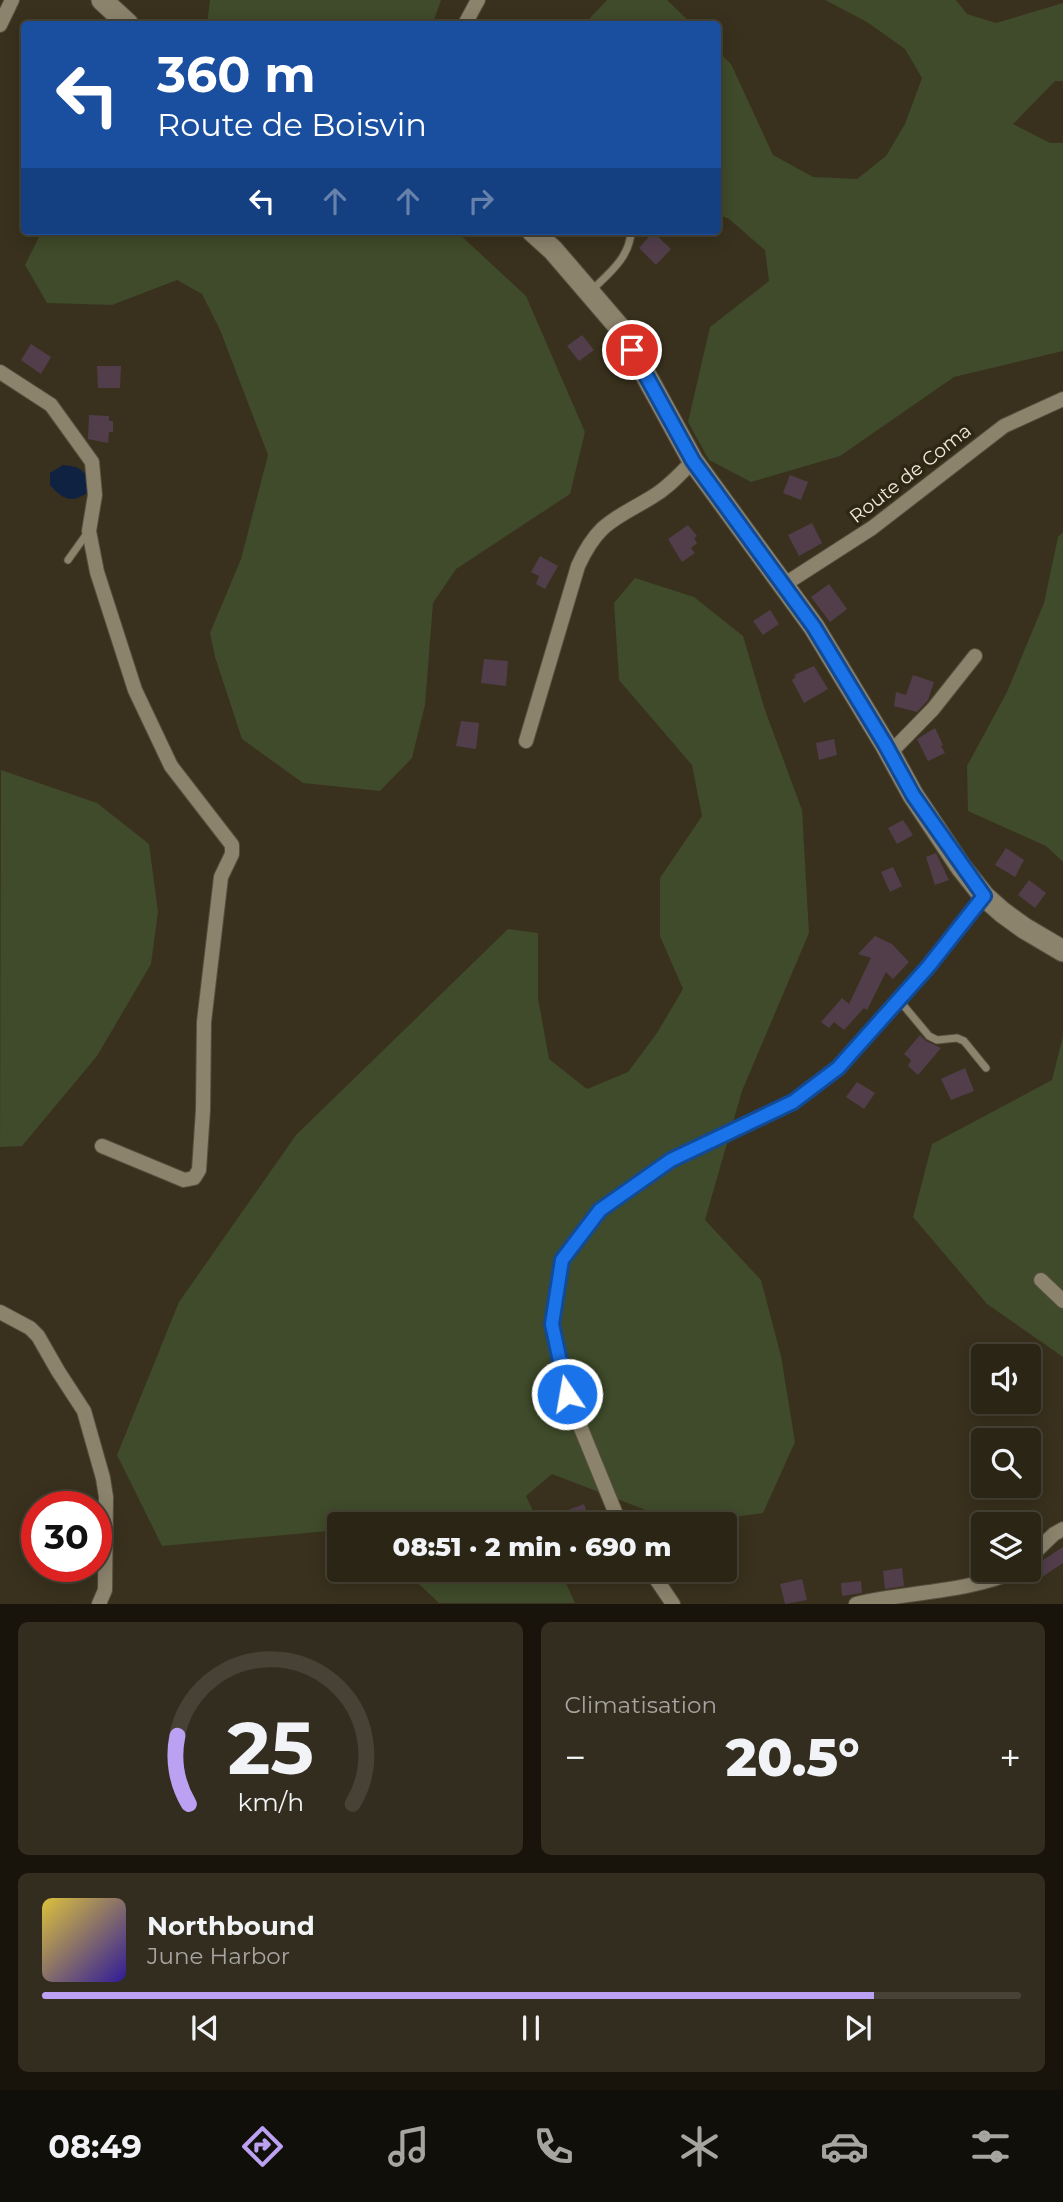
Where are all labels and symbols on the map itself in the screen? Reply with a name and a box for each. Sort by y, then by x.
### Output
pin [602,320,662,380]
street label: Route de Coma [845,419,976,528]
position arrow [530,1357,604,1431]
speed limit sign: 30 [21,1491,112,1582]

